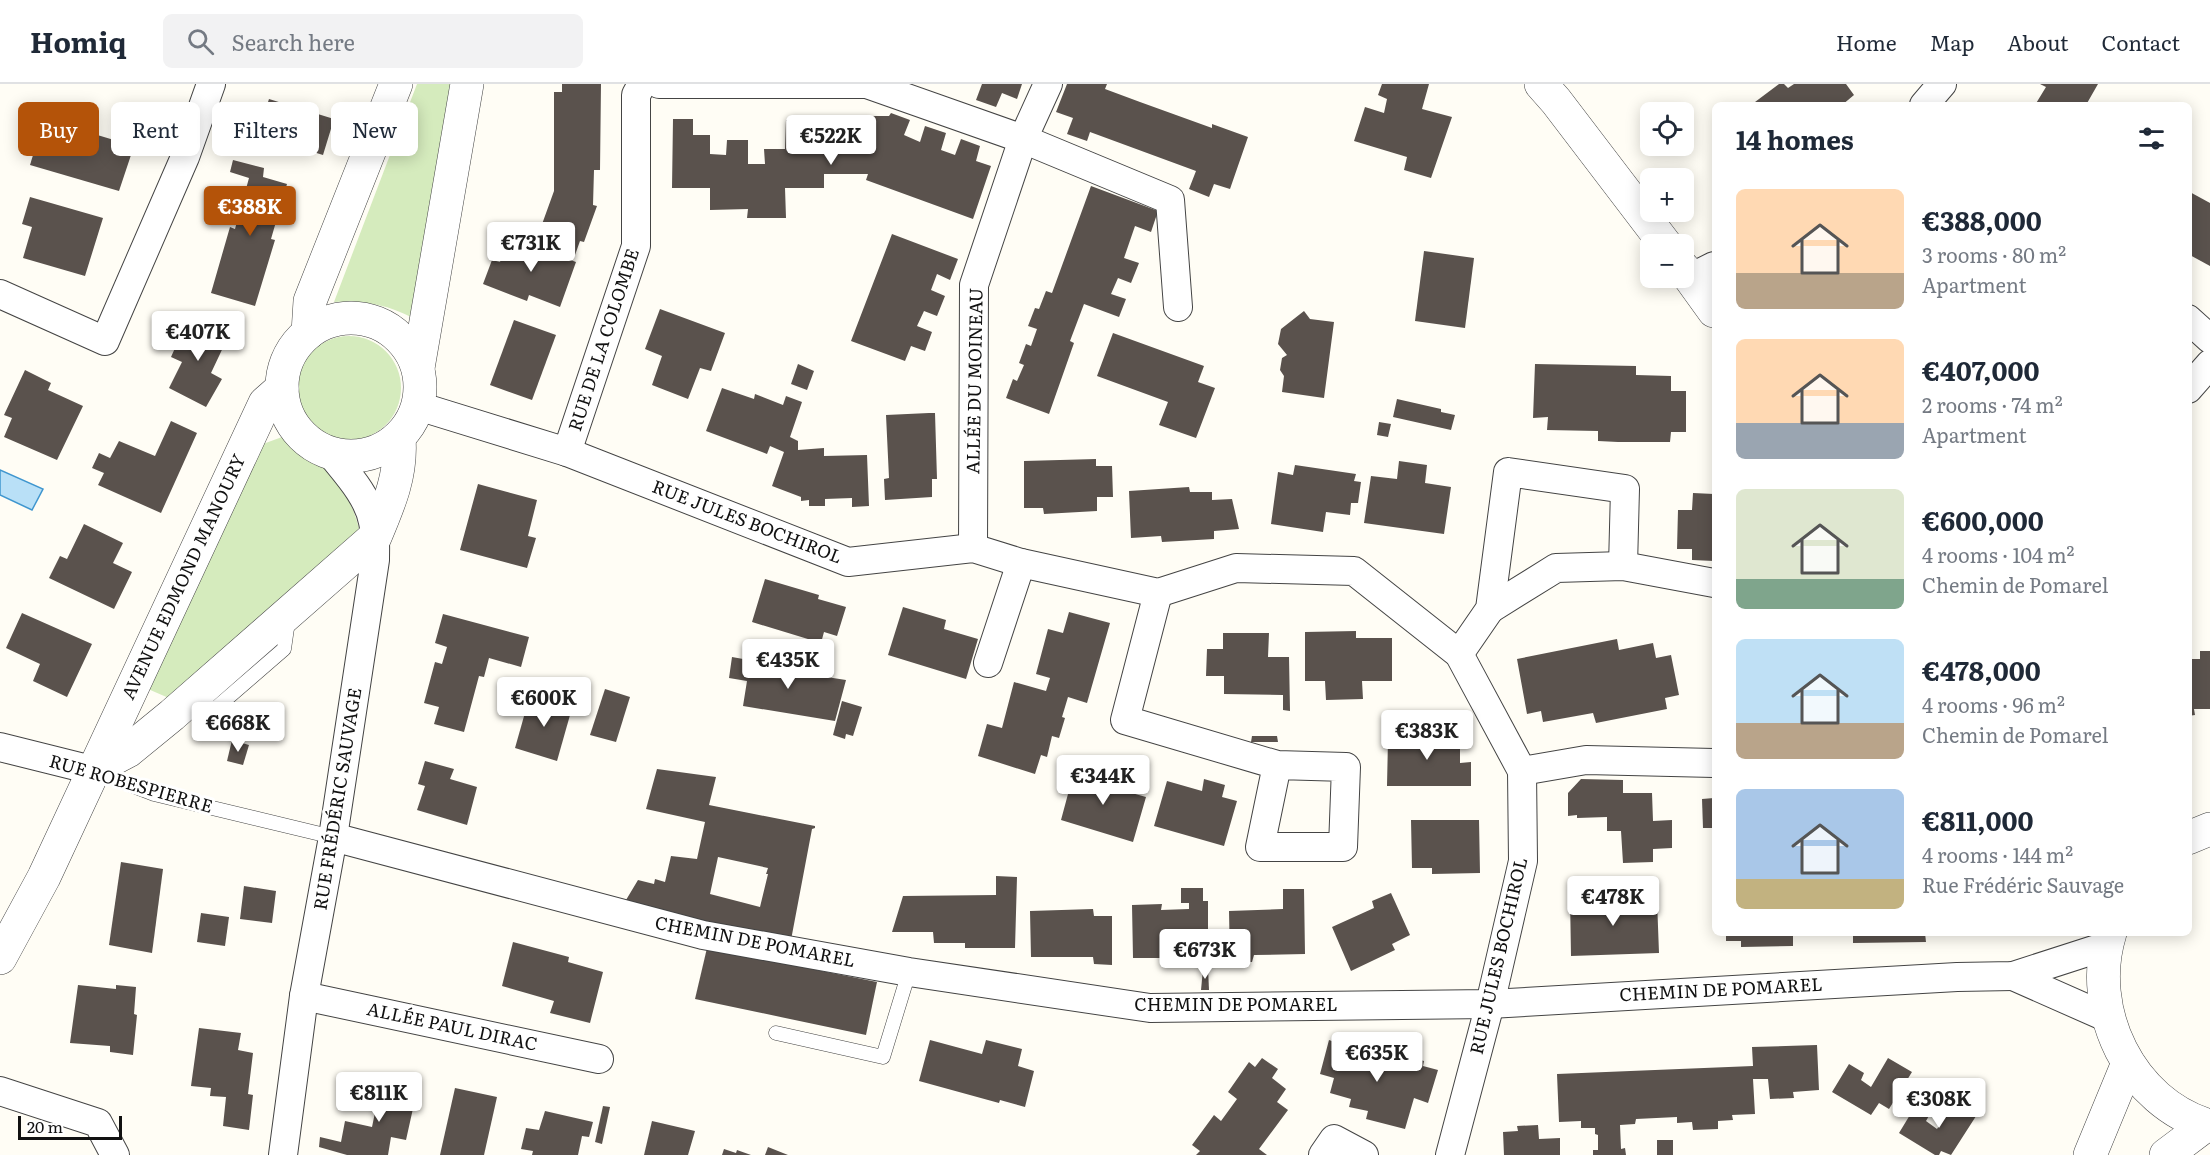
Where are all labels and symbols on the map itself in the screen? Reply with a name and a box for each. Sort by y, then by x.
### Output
pin: €522K [789,115,873,166]
pin: €388K [208,186,292,237]
pin: €731K [489,222,573,273]
street label: RUE DE LA COLOMBE [560,245,645,434]
street label: ALLÉE DU MOINEAU [958,287,989,474]
pin: €407K [156,311,240,362]
street label: AVENUE EDMOND MANOURY [114,449,252,704]
street label: RUE JULES BOCHIROL [649,472,847,569]
pin: €435K [746,639,830,690]
pin: €600K [502,677,586,728]
street label: RUE FRÉDÉRIC SAUVAGE [306,686,367,912]
pin: €668K [196,702,280,753]
pin: €383K [1385,710,1469,761]
street label: RUE ROBESPIERRE [46,746,216,819]
pin: €344K [1061,755,1145,806]
street label: RUE JULES BOCHIROL [1462,854,1533,1057]
pin: €478K [1571,876,1655,927]
street label: CHEMIN DE POMAREL [653,908,858,973]
pin: €673K [1163,929,1247,980]
street label: CHEMIN DE POMAREL [1619,970,1823,1007]
street label: CHEMIN DE POMAREL [1134,990,1338,1017]
street label: ALLÉE PAUL DIRAC [365,994,540,1057]
pin: €635K [1335,1032,1419,1083]
pin: €811K [337,1072,421,1123]
pin: €308K [1897,1078,1981,1129]
scale bar [18,1113,122,1140]

